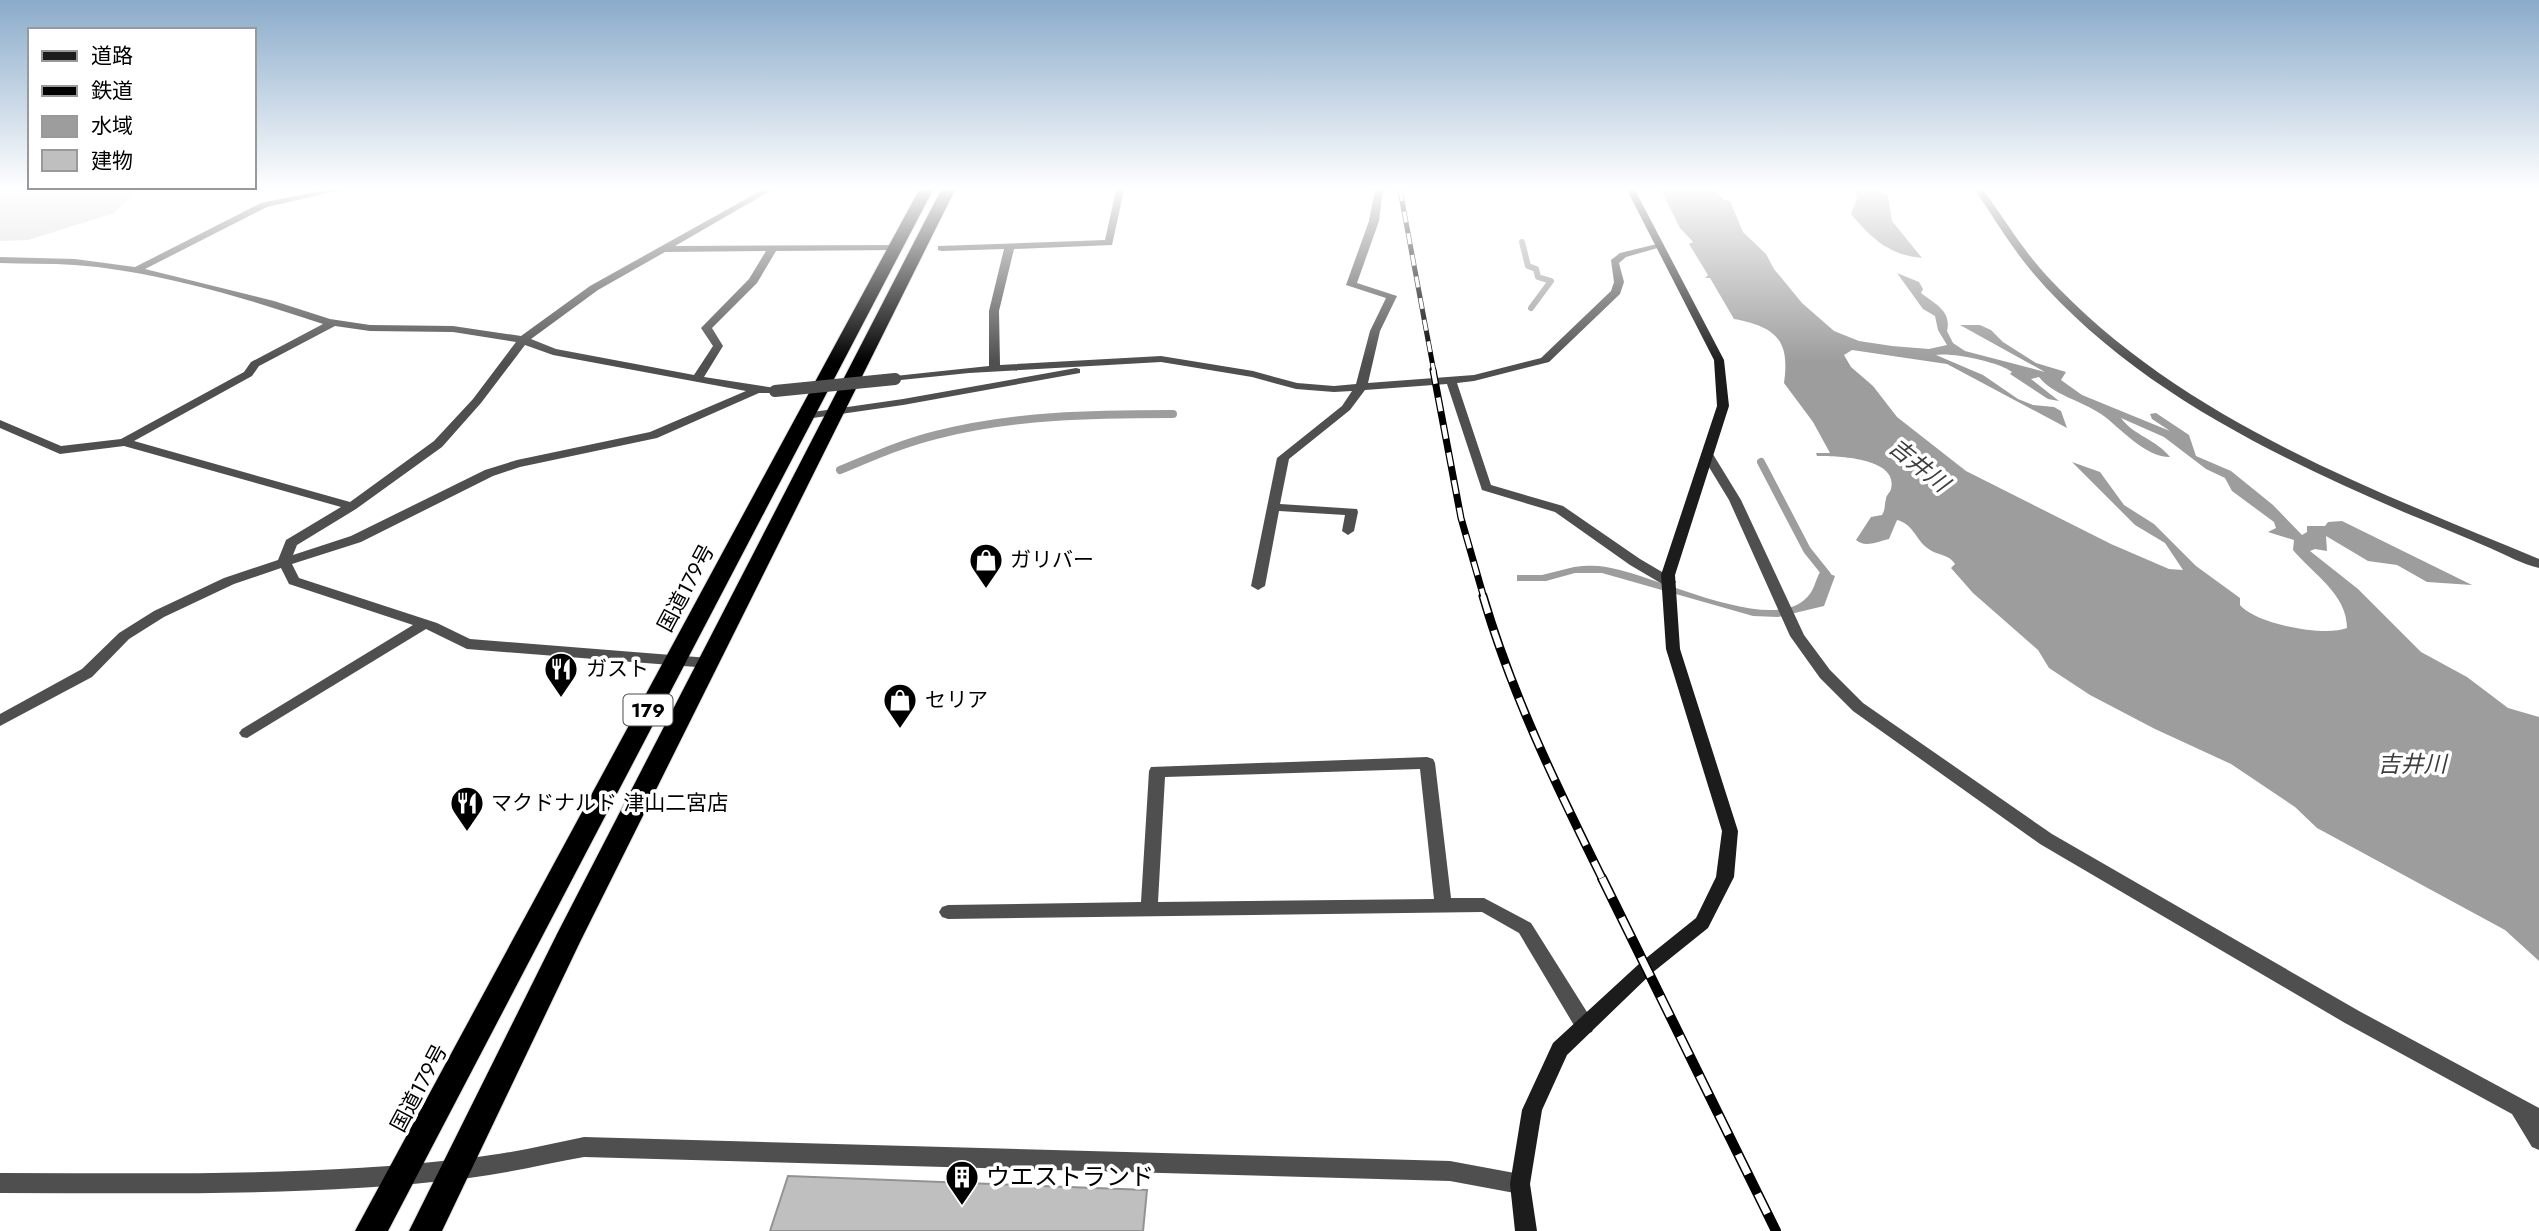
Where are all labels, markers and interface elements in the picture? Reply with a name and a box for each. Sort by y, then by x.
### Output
legend [28,28,256,189]
text: 道路 [91,41,133,71]
text: 鉄道 [91,76,133,106]
text: 水域 [91,111,133,141]
text: 建物 [91,146,133,176]
water label: 吉井川 [1881,430,1959,502]
street label: 国道179号 [650,539,722,637]
shop icon: ガリバー [967,541,1005,590]
place label: ガリバー [1010,545,1094,575]
restaurant icon: ガスト [542,650,580,699]
place label: ガスト [586,654,649,684]
shop icon: セリア [881,681,919,730]
place label: セリア [925,685,988,715]
road number: 179 [624,694,672,726]
water label: 吉井川 [2378,747,2450,781]
restaurant icon: マクドナルド 津山二宮店 [448,784,486,833]
place label: マクドナルド 津山二宮店 [491,788,728,818]
street label: 国道179号 [383,1039,455,1137]
building icon: ウエストランド [943,1158,981,1207]
place label: ウエストランド [986,1159,1154,1194]

